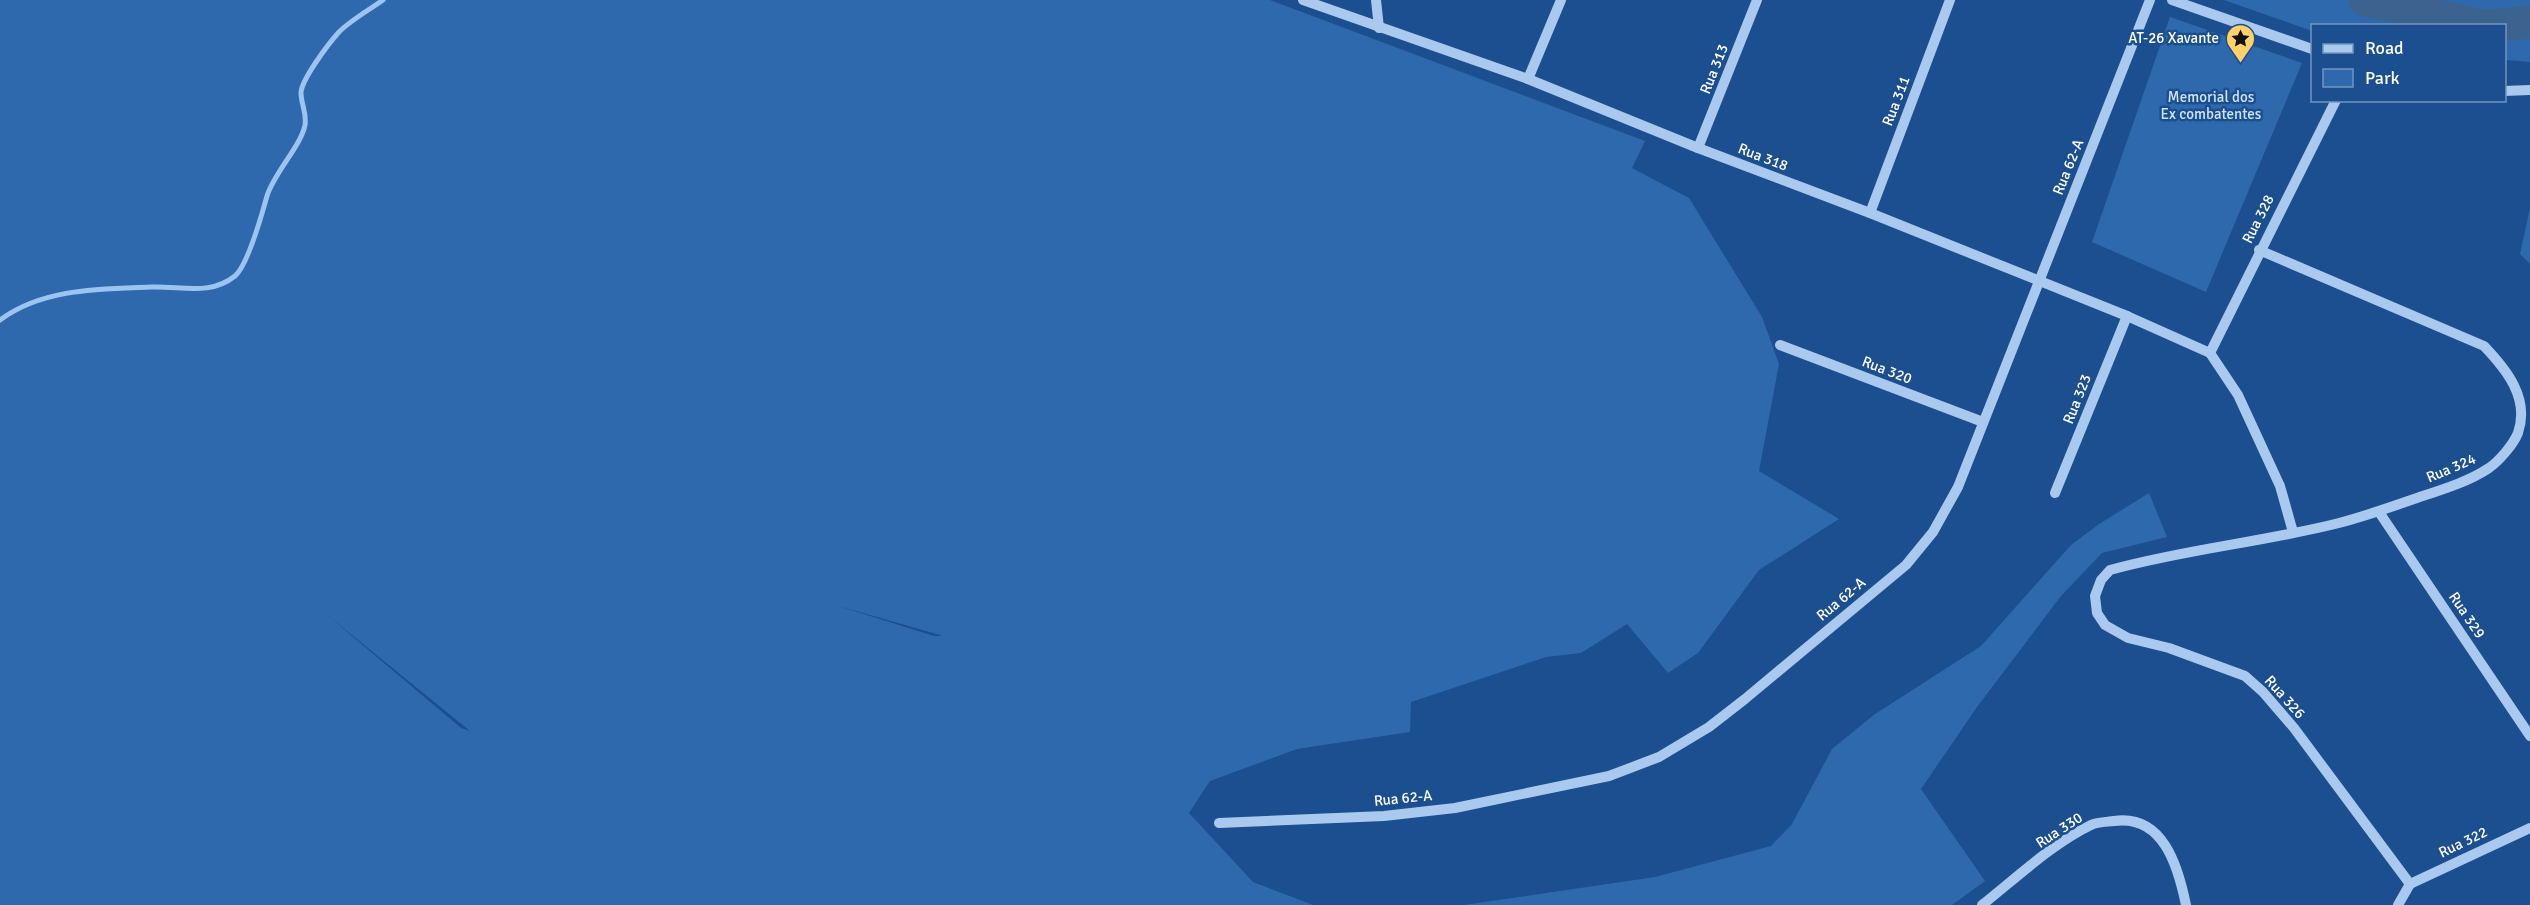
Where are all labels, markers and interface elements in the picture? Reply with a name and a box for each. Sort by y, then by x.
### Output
place icon: AT-26 Xavante [2224,22,2256,64]
legend [2311,24,2506,102]
place label: AT-26 Xavante [2128,29,2219,47]
text: Road [2365,37,2404,59]
street label: Rua 313 [1696,41,1732,97]
text: Park [2365,67,2400,89]
street label: Rua 311 [1878,73,1914,129]
park label: Memorial dos Ex combatentes [2161,88,2262,123]
street label: Rua 62-A [2049,137,2087,197]
street label: Rua 318 [1735,139,1791,175]
street label: Rua 328 [2238,192,2278,246]
street label: Rua 320 [1859,352,1915,388]
street label: Rua 323 [2059,371,2095,427]
street label: Rua 324 [2424,450,2478,486]
street label: Rua 62-A [1813,573,1869,625]
street label: Rua 329 [2445,588,2489,642]
street label: Rua 326 [2261,672,2309,722]
street label: Rua 62-A [1373,786,1433,810]
street label: Rua 330 [2032,808,2086,852]
street label: Rua 322 [2436,822,2490,862]

